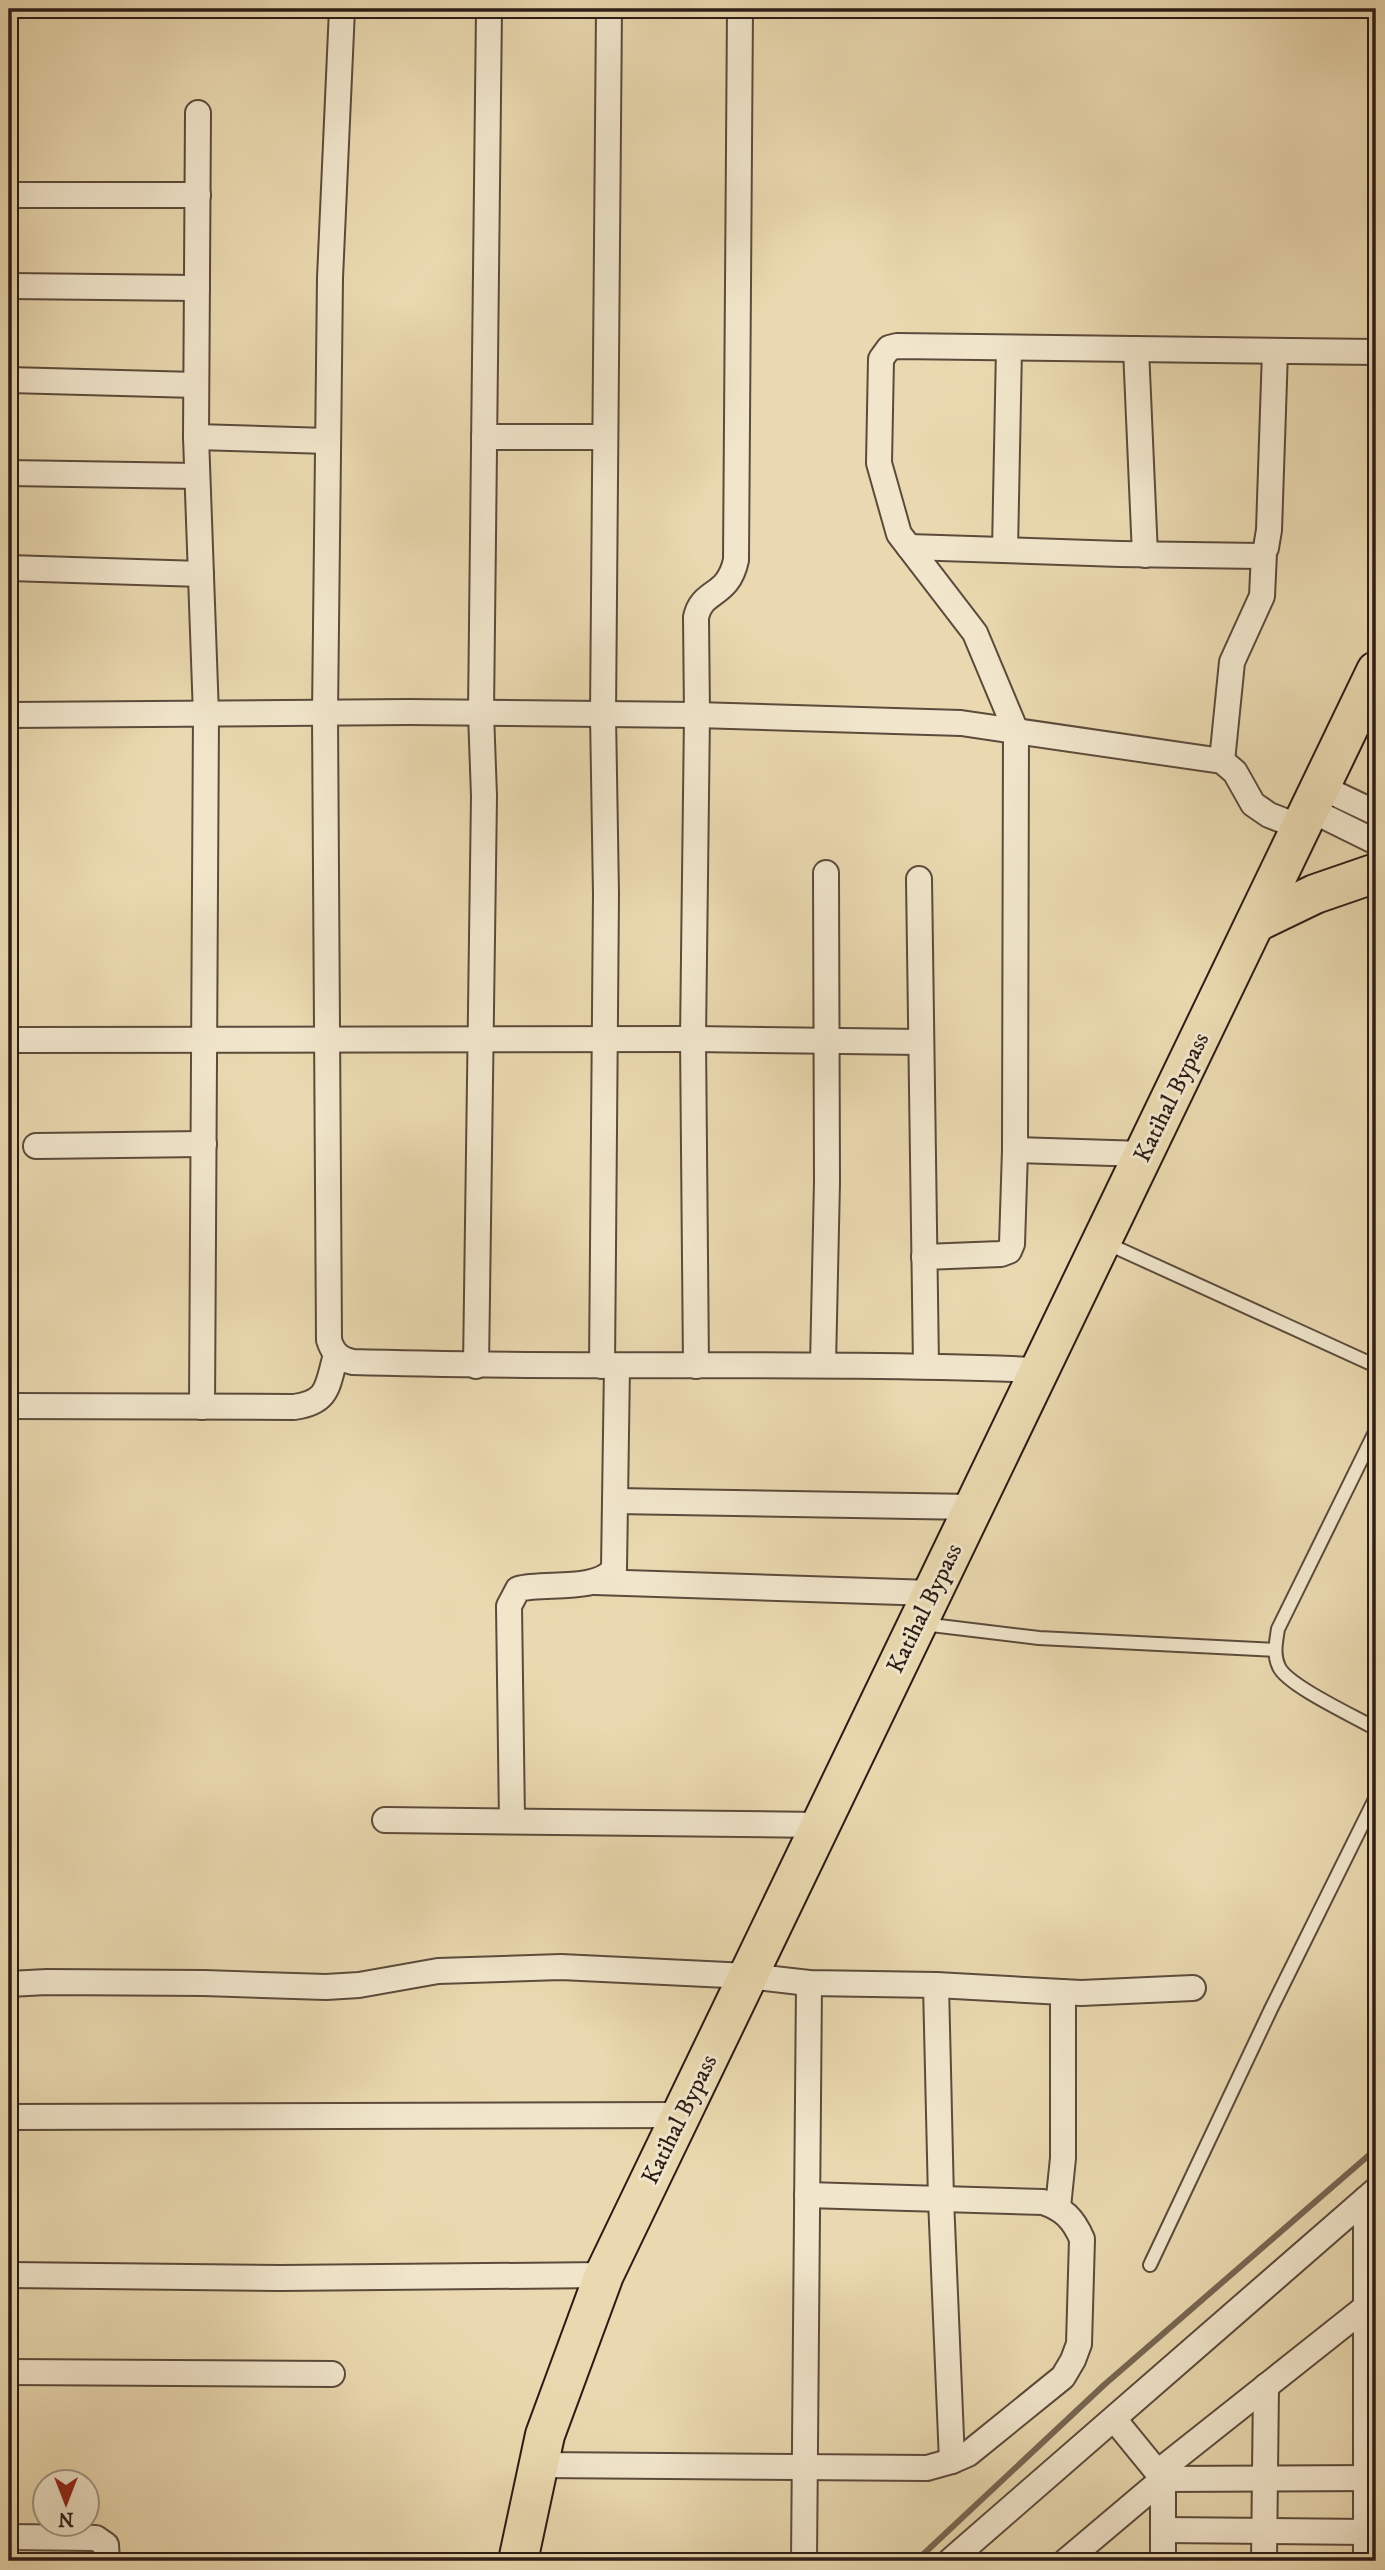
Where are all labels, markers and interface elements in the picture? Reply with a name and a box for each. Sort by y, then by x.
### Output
street label: Katihal Bypass [1128,1028,1216,1167]
street label: Katihal Bypass [881,1539,969,1678]
street label: Katihal Bypass [636,2050,724,2189]
north arrow [32,2468,102,2538]
text: N [58,2507,74,2530]

